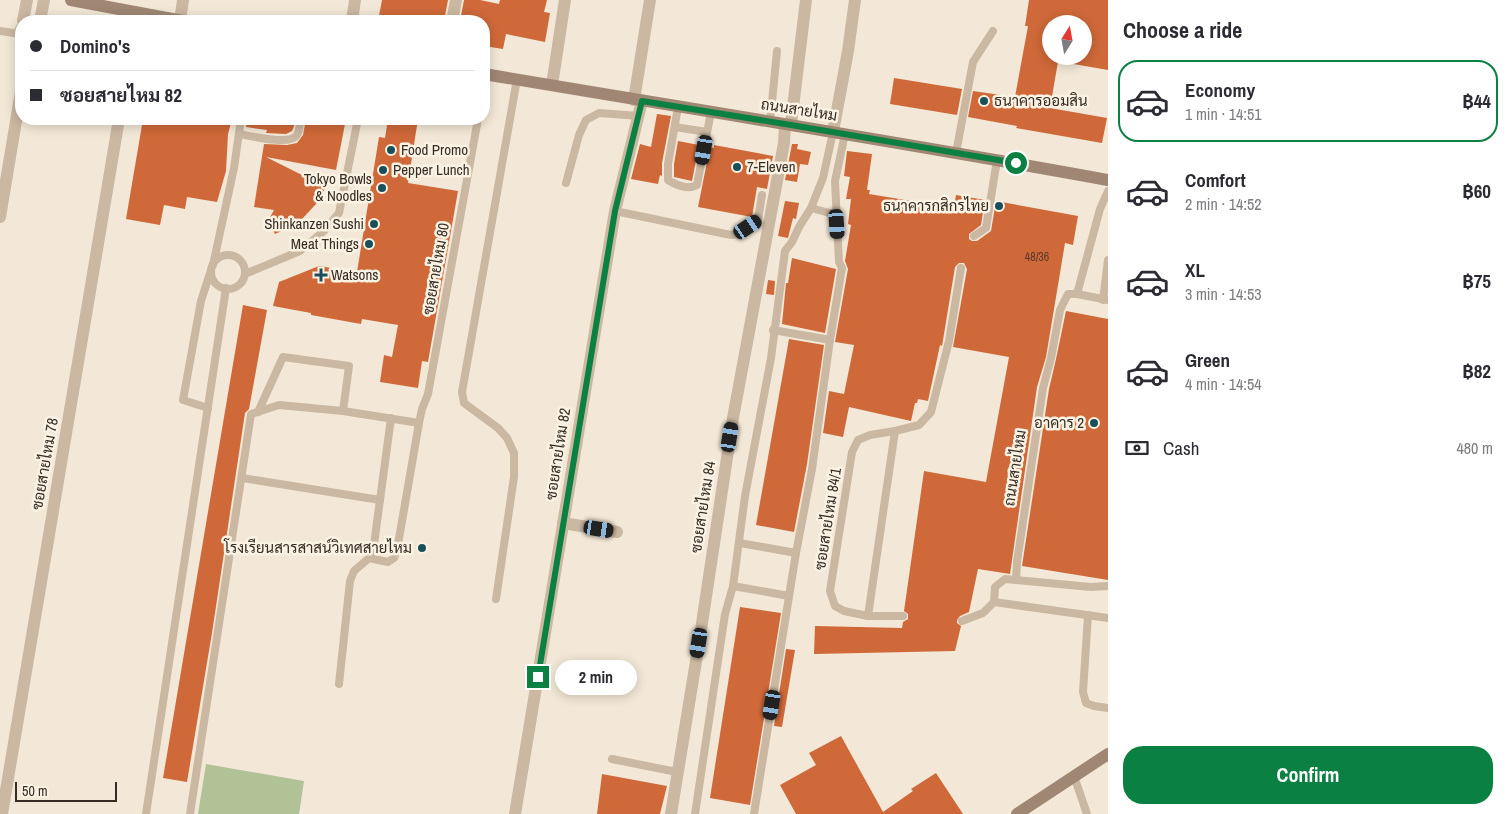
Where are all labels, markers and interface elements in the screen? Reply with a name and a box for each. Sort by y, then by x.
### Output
north arrow [1042,15,1092,65]
map controls [1042,15,1092,65]
text: Choose a ride [1123,15,1242,45]
text: Domino's [60,33,130,59]
text: Economy [1185,77,1255,103]
icon: car [1125,79,1170,124]
text: ซอยสายไหม 82 [60,82,182,108]
text: ฿44 [1462,88,1491,114]
place label: ธนาคารออมสิน [994,90,1088,111]
street label: ถนนสายไหม [759,93,839,126]
marker: ธนาคารออมสิน [978,95,990,107]
text: 1 min · 14:51 [1185,103,1262,125]
car [694,134,713,166]
place label: Food Promo [401,139,468,160]
marker: Food Promo [385,144,397,156]
route start [1005,152,1027,174]
place label: 7-Eleven [747,156,796,177]
place label: Pepper Lunch [393,159,470,180]
marker: 7-Eleven [731,161,743,173]
marker: Pepper Lunch [377,164,389,176]
text: Comfort [1185,167,1246,193]
place label: Tokyo Bowls & Noodles [304,168,372,206]
icon: car [1125,169,1170,214]
text: ฿60 [1462,178,1491,204]
marker: Tokyo Bowls & Noodles [376,182,388,194]
text: 2 min · 14:52 [1185,193,1262,215]
place label: ธนาคารกสิกรไทย [883,195,989,216]
marker: ธนาคารกสิกรไทย [993,200,1005,212]
car [828,209,845,239]
car [731,212,764,242]
place label: Shinkanzen Sushi [264,213,364,234]
marker: Shinkanzen Sushi [368,218,380,230]
street label: ซอยสายไหม 80 [417,221,454,316]
place label: Meat Things [291,233,359,254]
marker: Meat Things [363,238,375,250]
house number: 48/36 [1025,249,1049,265]
text: XL [1185,257,1205,283]
icon: car [1125,259,1170,304]
place label: Watsons [331,264,378,285]
text: ฿75 [1462,268,1491,294]
marker: Watsons [315,269,327,281]
text: 3 min · 14:53 [1185,283,1262,305]
text: Green [1185,347,1230,373]
icon: car [1125,349,1170,394]
text: ฿82 [1462,358,1491,384]
text: 4 min · 14:54 [1185,373,1262,395]
street label: ซอยสายไหม 82 [540,406,575,501]
place label: อาคาร 2 [1034,412,1084,433]
street label: ซอยสายไหม 78 [26,416,63,511]
marker: อาคาร 2 [1088,417,1100,429]
car [720,421,739,453]
street label: ถนนสายไหม [998,428,1031,508]
icon: cash [1123,434,1151,462]
text: Cash [1163,435,1199,461]
text: 480 m [1457,437,1493,459]
street label: ซอยสายไหม 84 [685,459,720,554]
street label: ซอยสายไหม 84/1 [809,466,846,572]
car [583,519,614,539]
place label: โรงเรียนสารสาสน์วิเทศสายไหม [223,537,412,558]
marker: โรงเรียนสารสาสน์วิเทศสายไหม [416,542,428,554]
car [689,627,708,659]
callout: 2 min [556,660,638,694]
route end [527,666,549,688]
text: 2 min [579,666,613,688]
car [762,689,781,721]
button: Confirm [1123,746,1493,804]
scale bar [15,779,118,802]
text: 50 m [22,782,48,800]

